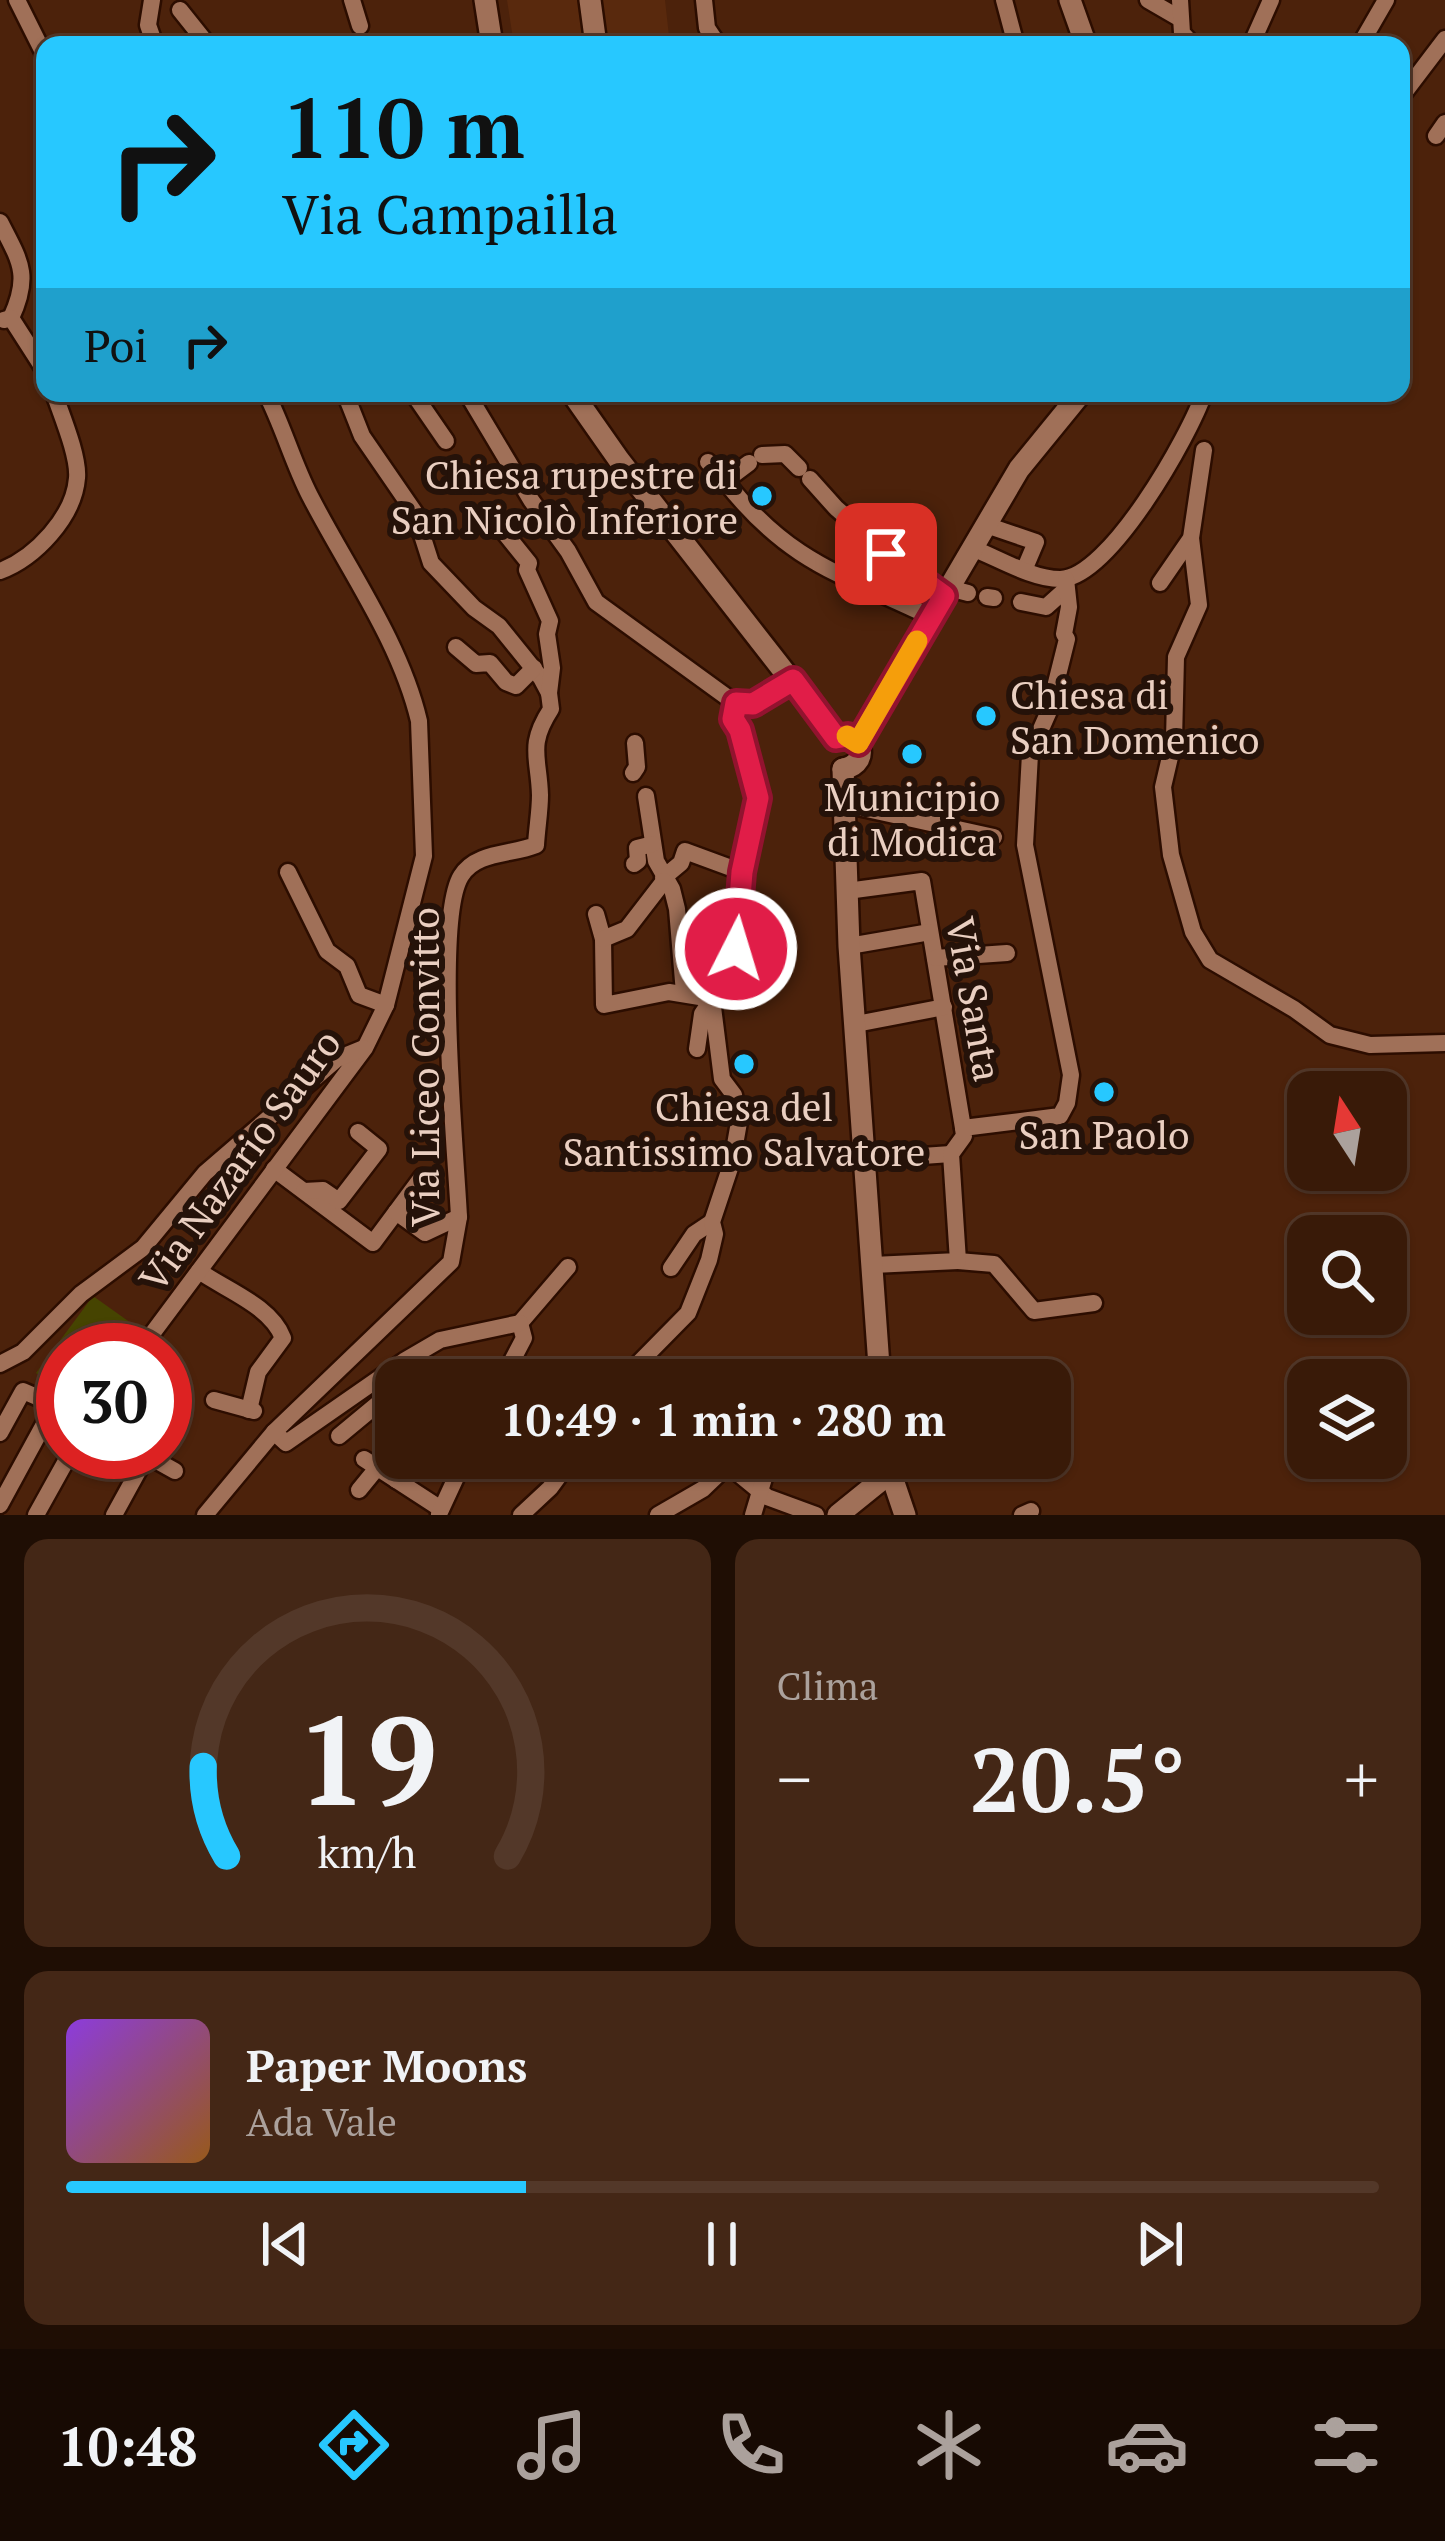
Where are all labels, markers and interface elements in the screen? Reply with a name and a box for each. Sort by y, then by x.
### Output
text: 110 m [282,71,525,182]
icon: right [84,84,240,240]
text: Via Campailla [282,178,618,249]
icon: right [172,312,238,378]
text: Poi [84,315,148,375]
place label: Chiesa rupestre di San Nicolò Inferiore [391,448,738,545]
marker: Chiesa rupestre di San Nicolò Inferiore [749,483,775,509]
pin [835,503,937,605]
icon: arrive [853,521,919,587]
place label: Chiesa di San Domenico [1010,668,1260,765]
marker: Chiesa di San Domenico [973,703,999,729]
marker: Municipio di Modica [899,741,925,767]
place label: Municipio di Modica [824,770,1000,867]
position arrow [673,886,799,1012]
street label: Via Liceo Convitto [398,907,450,1227]
street label: Via Santa [935,913,1015,1085]
street label: Via Nazario Sauro [126,1019,352,1301]
marker: Chiesa del Santissimo Salvatore [731,1051,757,1077]
north arrow [1287,1071,1407,1191]
map controls [1287,1071,1407,1479]
marker: San Paolo [1091,1079,1117,1105]
place label: Chiesa del Santissimo Salvatore [563,1080,925,1177]
place label: San Paolo [1018,1108,1190,1160]
button: search [1287,1215,1407,1335]
speed limit sign: 30 [36,1323,192,1479]
button: layers [1287,1359,1407,1479]
text: 10:49 · 1 min · 280 m [500,1389,946,1449]
text: Clima [777,1659,878,1711]
text: 19 [297,1675,438,1841]
text: 20.5° [970,1718,1186,1838]
text: − [777,1734,812,1822]
text: + [1344,1734,1379,1822]
text: km/h [318,1823,417,1880]
text: Paper Moons [246,2035,527,2095]
text: Ada Vale [246,2095,397,2147]
icon: previous [252,2211,318,2277]
icon: pause [689,2211,755,2277]
icon: next [1127,2211,1193,2277]
icon: directions [312,2403,396,2487]
icon: music [510,2403,594,2487]
icon: phone [709,2403,793,2487]
icon: climate [907,2403,991,2487]
icon: car [1105,2403,1189,2487]
icon: filters [1304,2403,1388,2487]
text: 10:48 [57,2410,198,2481]

